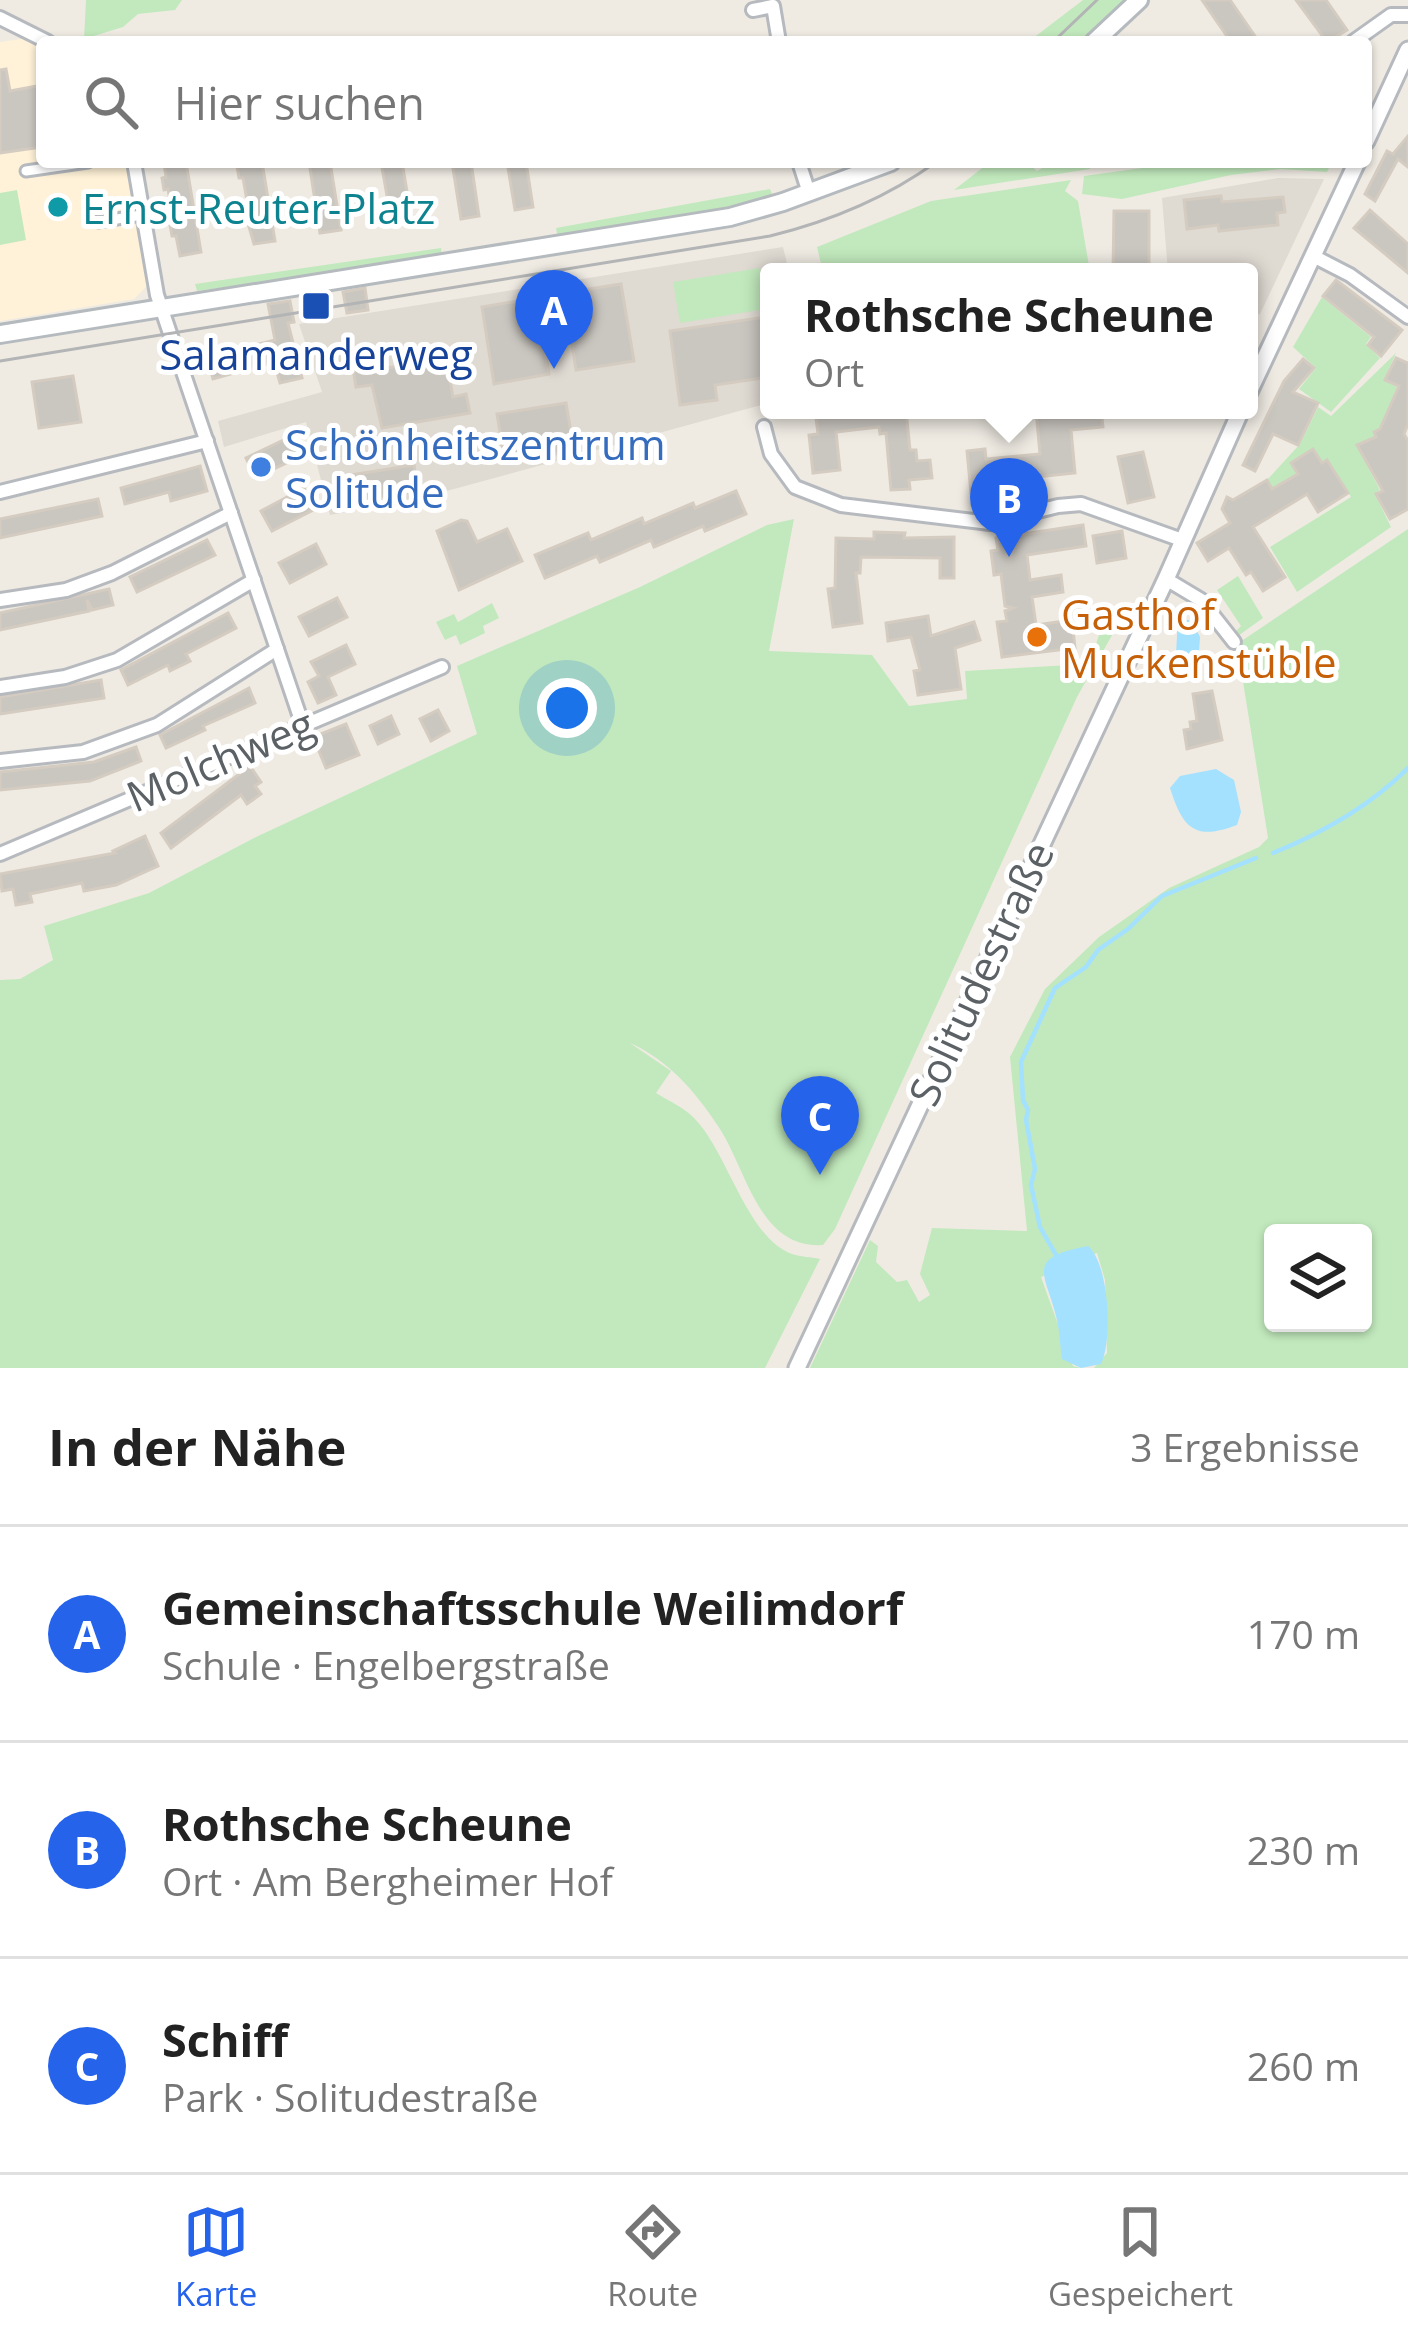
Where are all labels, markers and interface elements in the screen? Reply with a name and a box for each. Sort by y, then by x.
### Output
search box [36,36,1372,168]
icon: search [78,69,144,135]
text: Hier suchen [174,72,425,133]
place label: Ernst-Reuter-Platz [82,179,435,236]
marker: Ernst-Reuter-Platz [45,194,71,220]
popup [760,263,1258,419]
pin: A [515,270,593,369]
text: Rothsche Scheune [804,284,1214,345]
marker: Salamanderweg [300,290,332,322]
place label: Salamanderweg [159,325,473,382]
text: Ort [804,345,864,398]
place label: Schönheitszentrum Solitude [285,415,666,520]
marker: Schönheitszentrum Solitude [248,454,274,480]
pin: B [970,458,1048,557]
place label: Gasthof Muckenstüble [1061,585,1337,690]
marker: Gasthof Muckenstüble [1024,624,1050,650]
your location [537,678,597,738]
street label: Molchweg [118,694,322,824]
street label: Solitudestraße [894,832,1066,1114]
pin: C [781,1076,859,1175]
map controls [1264,1224,1372,1332]
button: layers [1264,1224,1372,1332]
text: In der Nähe [48,1411,346,1481]
text: 3 Ergebnisse [1130,1420,1360,1473]
text: Gemeinschaftsschule Weilimdorf [162,1577,903,1638]
text: A [74,1607,100,1660]
text: 170 m [1247,1607,1360,1660]
text: Schule · Engelbergstraße [162,1638,610,1691]
text: Rothsche Scheune [162,1793,572,1854]
text: B [74,1823,100,1876]
text: 230 m [1247,1823,1360,1876]
text: Ort · Am Bergheimer Hof [162,1854,613,1907]
text: Schiff [162,2009,288,2070]
text: C [75,2039,99,2092]
text: 260 m [1247,2039,1360,2092]
text: Park · Solitudestraße [162,2070,538,2123]
tab: Karte [175,2199,257,2316]
tab: Route [607,2199,698,2316]
tab: Gespeichert [1048,2199,1233,2316]

